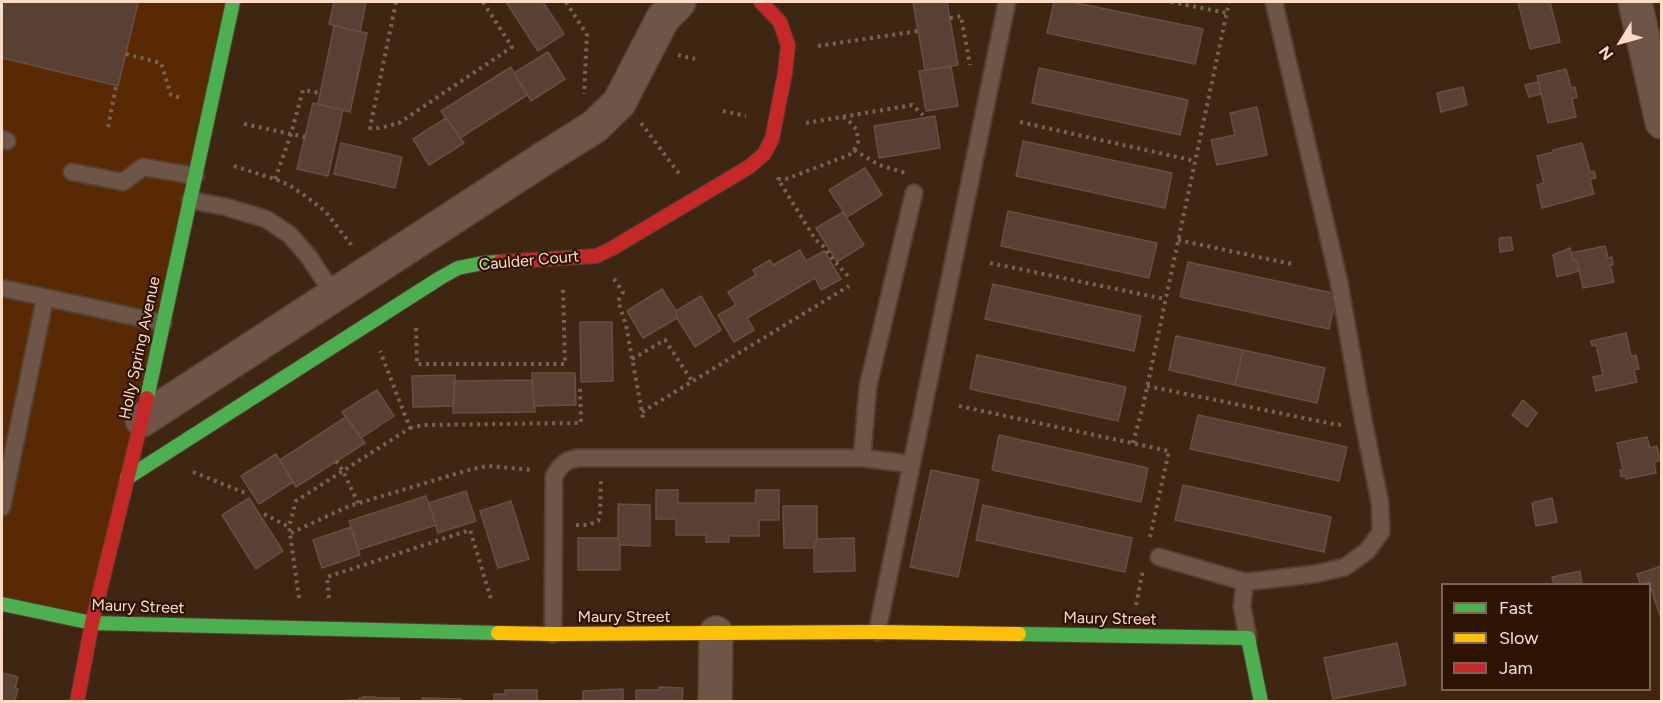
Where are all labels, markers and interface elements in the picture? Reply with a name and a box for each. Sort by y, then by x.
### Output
north arrow [1591,12,1651,72]
text: N [1595,42,1618,64]
street label: Caulder Court [478,247,580,275]
street label: Holly Spring Avenue [115,275,165,421]
legend [1441,583,1651,691]
street label: Maury Street [91,596,185,618]
text: Fast [1499,597,1533,619]
street label: Maury Street [577,607,671,627]
street label: Maury Street [1063,609,1157,629]
text: Slow [1499,627,1538,649]
text: Jam [1499,657,1533,679]

